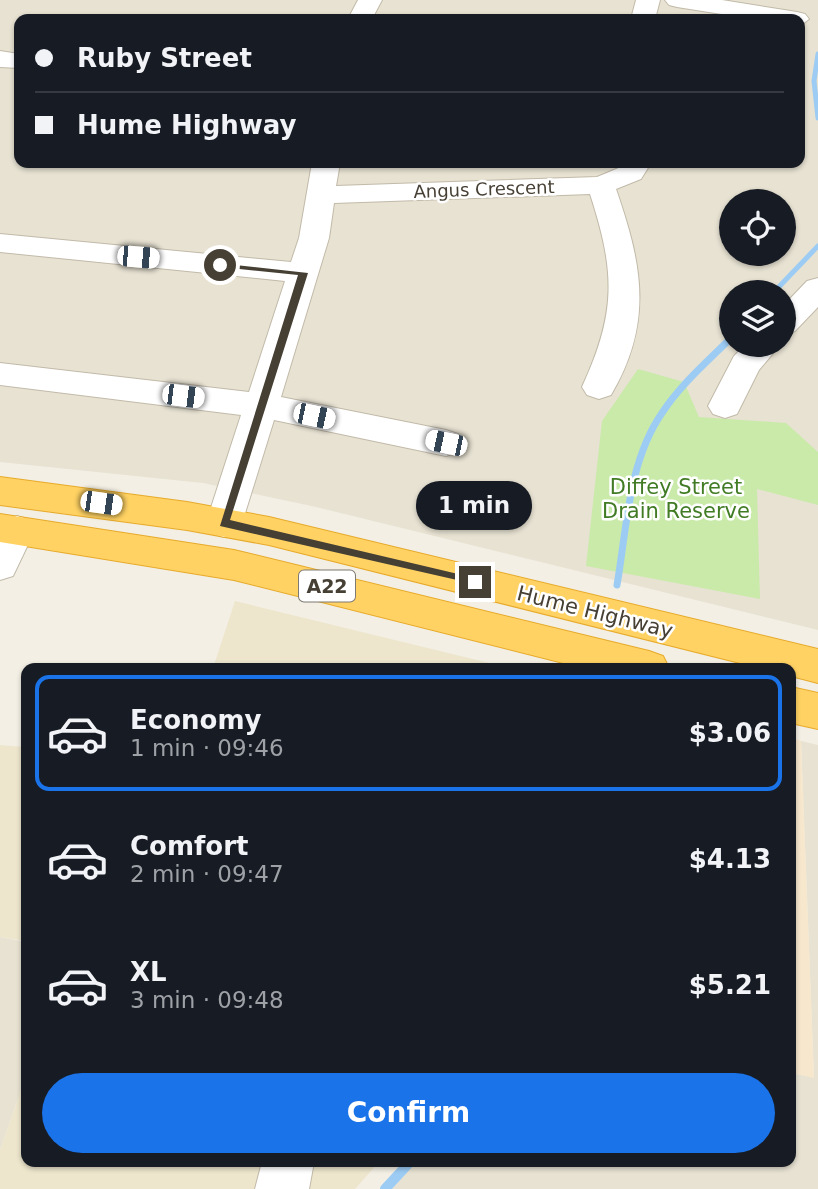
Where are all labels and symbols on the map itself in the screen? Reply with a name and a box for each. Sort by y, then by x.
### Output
street label: Angus Crescent [413,176,555,202]
car [117,245,160,269]
route start [204,249,236,281]
car [161,383,206,409]
car [292,401,337,431]
car [424,428,469,458]
park label: Diffey Street Drain Reserve [602,475,750,523]
callout: 1 min [417,480,533,530]
car [79,490,124,516]
route end [459,566,491,598]
road number: A22 [299,570,355,601]
street label: Hume Highway [515,581,675,643]

